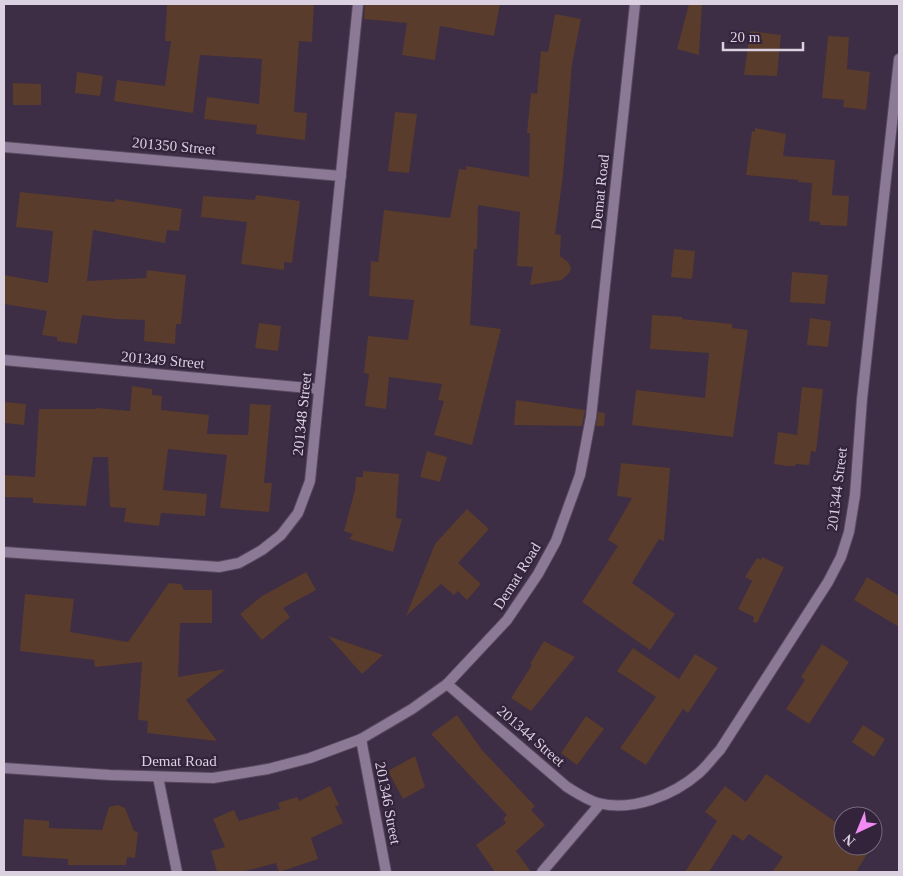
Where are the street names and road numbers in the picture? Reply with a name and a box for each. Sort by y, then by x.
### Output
street label: 201350 Street [132,134,217,158]
street label: Demat Road [588,153,612,230]
street label: 201349 Street [121,348,206,372]
street label: 201348 Street [290,371,314,456]
street label: 201344 Street [824,446,850,532]
street label: Demat Road [490,539,544,612]
street label: 201344 Street [494,702,568,770]
street label: Demat Road [141,753,217,769]
street label: 201346 Street [372,760,404,846]

